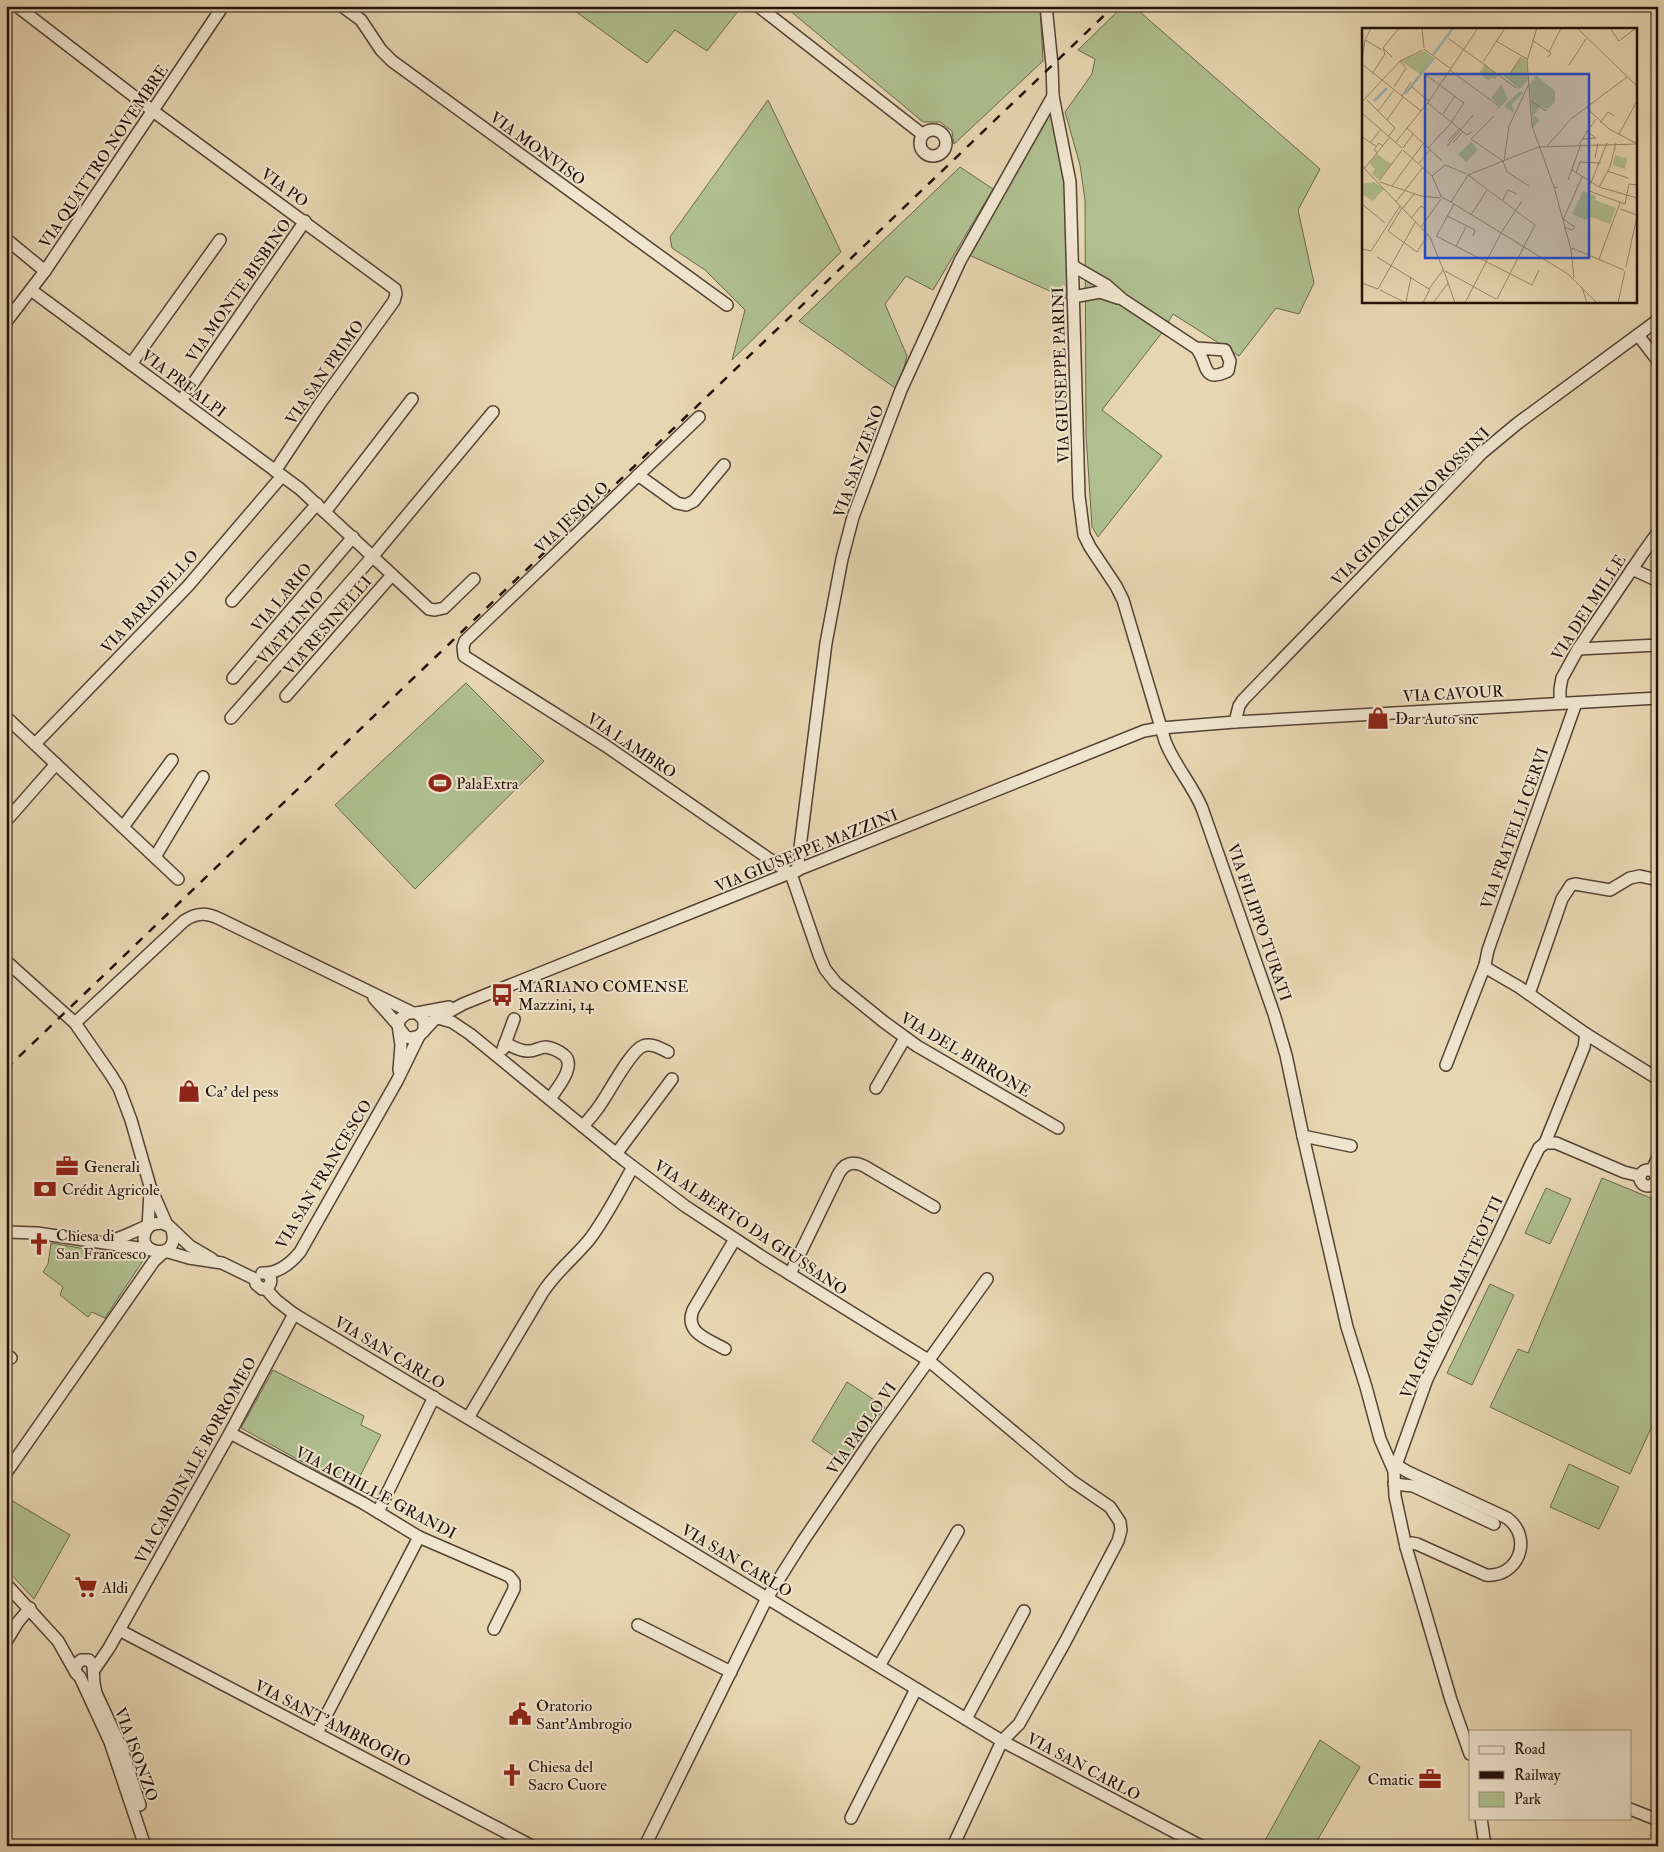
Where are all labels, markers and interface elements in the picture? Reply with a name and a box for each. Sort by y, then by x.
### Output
inset map [1362,28,1636,302]
street label: VIA QUATTRO NOVEMBRE [35,61,173,252]
street label: VIA MONVISO [486,107,589,190]
street label: VIA PO [257,164,312,212]
street label: VIA MONTE BISBINO [182,215,296,366]
street label: VIA GIUSEPPE PARINI [1048,286,1074,463]
street label: VIA SAN PRIMO [281,316,368,429]
street label: VIA PREALPI [137,345,230,422]
street label: VIA SAN ZENO [829,402,889,521]
street label: VIA GIOACCHINO ROSSINI [1327,423,1494,590]
street label: VIA JESOLO [530,477,614,559]
street label: VIA BARADELLO [97,546,203,658]
street label: VIA DEI MILLE [1547,551,1630,664]
street label: VIA LARIO [247,559,316,636]
street label: VIA RESINELLI [279,572,376,679]
street label: VIA PLINIO [253,586,329,669]
street label: VIA CAVOUR [1402,681,1505,707]
shop icon: Dar Auto snc [1365,705,1391,731]
street label: VIA LAMBRO [583,709,680,783]
place label: Dar Auto snc [1395,709,1479,729]
street label: VIA FRATELLI CERVI [1476,745,1553,912]
sports icon: PalaExtra [427,770,453,796]
place label: PalaExtra [456,774,519,794]
street label: VIA GIUSEPPE MAZZINI [712,805,901,897]
street label: VIA FILIPPO TURATI [1223,841,1295,1004]
place label: MARIANO COMENSE Mazzini, 14 [518,977,689,1015]
bus stop icon: MARIANO COMENSE Mazzini, 14 [489,982,515,1008]
street label: VIA DEL BIRRONE [897,1008,1034,1102]
shop icon: Ca' del pess [176,1078,202,1104]
place label: Ca' del pess [205,1082,278,1103]
street label: VIA SAN FRANCESCO [271,1096,376,1253]
office icon: Generali [54,1153,80,1179]
street label: VIA ALBERTO DA GIUSSANO [650,1155,851,1300]
place label: Generali [84,1157,140,1177]
bank icon: Crédit Agricole [32,1176,58,1202]
place label: Crédit Agricole [62,1180,160,1200]
street label: VIA GIACOMO MATTEOTTI [1396,1193,1508,1402]
place label: Chiesa di San Francesco [56,1226,147,1264]
church icon: Chiesa di San Francesco [26,1231,52,1257]
street label: VIA SAN CARLO [330,1312,449,1394]
street label: VIA CARDINALE BORROMEO [131,1354,261,1567]
street label: VIA PAOLO VI [822,1378,901,1479]
street label: VIA ACHILLE GRANDI [292,1442,459,1544]
street label: VIA SAN CARLO [677,1520,796,1602]
supermarket icon: Aldi [73,1574,99,1600]
place label: Aldi [101,1578,128,1598]
street label: VIA SANT'AMBROGIO [251,1676,414,1772]
place label: Oratorio Sant'Ambrogio [536,1696,632,1734]
public building icon: Oratorio Sant'Ambrogio [507,1701,533,1727]
street label: VIA ISONZO [110,1705,162,1804]
street label: VIA SAN CARLO [1023,1728,1144,1805]
legend [1469,1730,1632,1820]
text: Road [1514,1740,1546,1759]
place label: Chiesa del Sacro Cuore [528,1757,607,1795]
church icon: Chiesa del Sacro Cuore [499,1762,525,1788]
office icon: Cmatic [1417,1766,1443,1792]
text: Railway [1514,1766,1561,1785]
place label: Cmatic [1368,1770,1415,1790]
text: Park [1514,1790,1541,1809]

